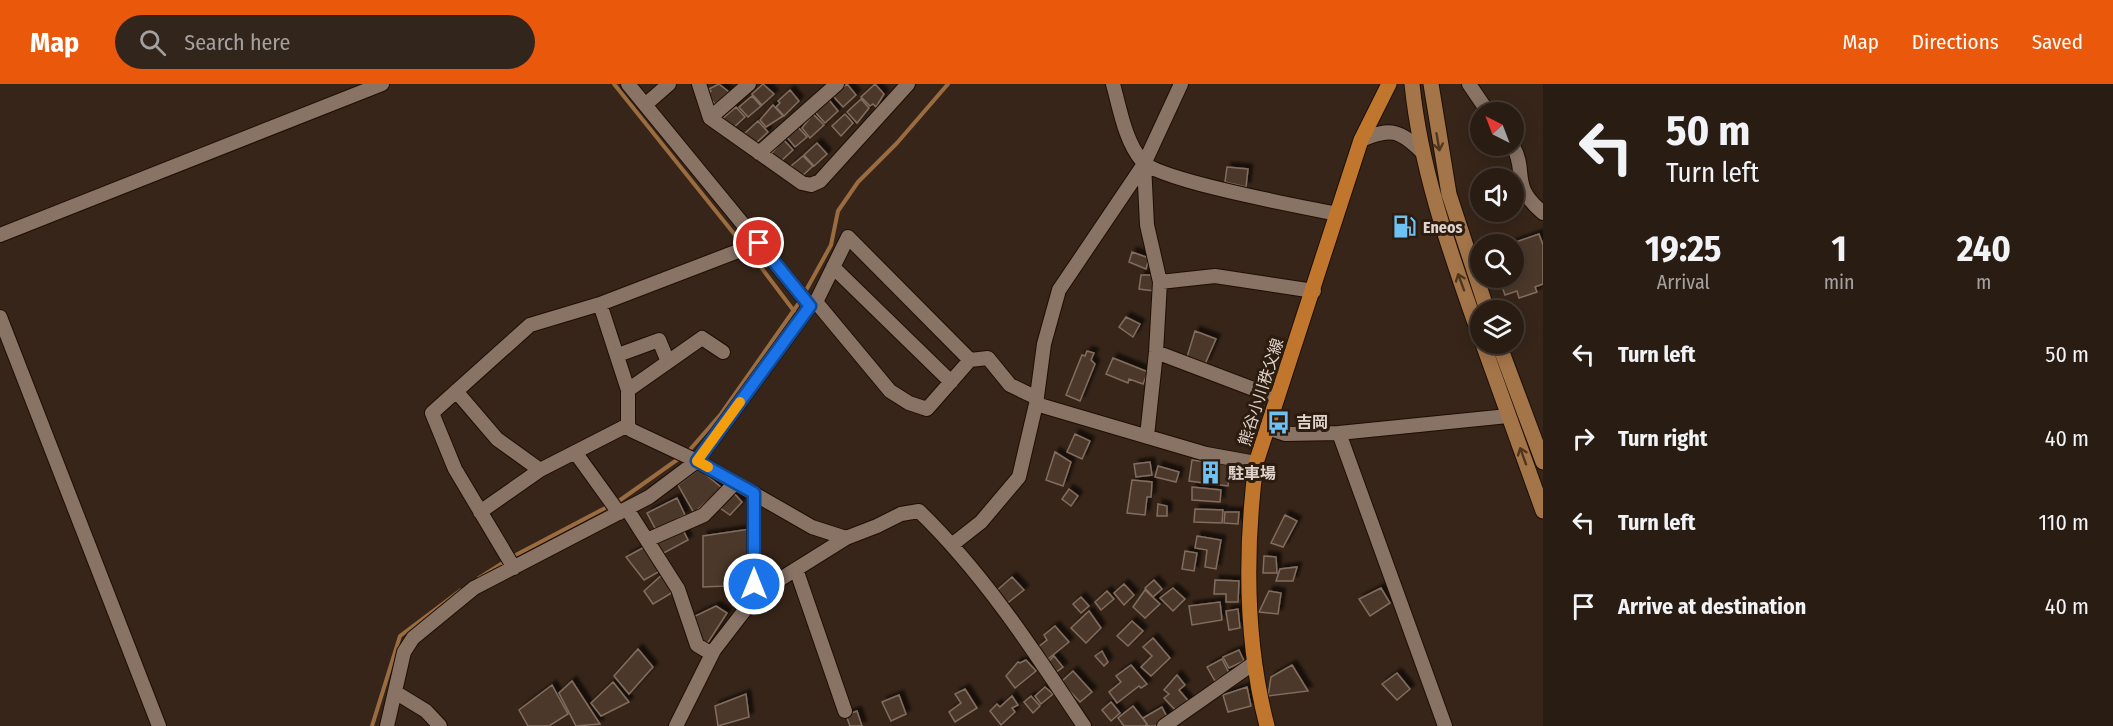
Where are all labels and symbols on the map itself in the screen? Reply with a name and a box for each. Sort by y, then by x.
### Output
north arrow [1470,102,1524,156]
one-way arrow [1433,132,1444,151]
fuel station icon: Eneos [1392,214,1418,240]
pin [733,217,784,268]
place label: Eneos [1423,218,1462,237]
one-way arrow [1454,273,1465,292]
street label: 熊谷小川秩父線 [1235,336,1287,448]
bus stop icon: 吉岡 [1265,409,1291,435]
place label: 吉岡 [1296,413,1328,432]
one-way arrow [1516,447,1527,466]
building icon: 駐車場 [1197,460,1223,486]
place label: 駐車場 [1228,464,1276,483]
position arrow [722,552,786,616]

